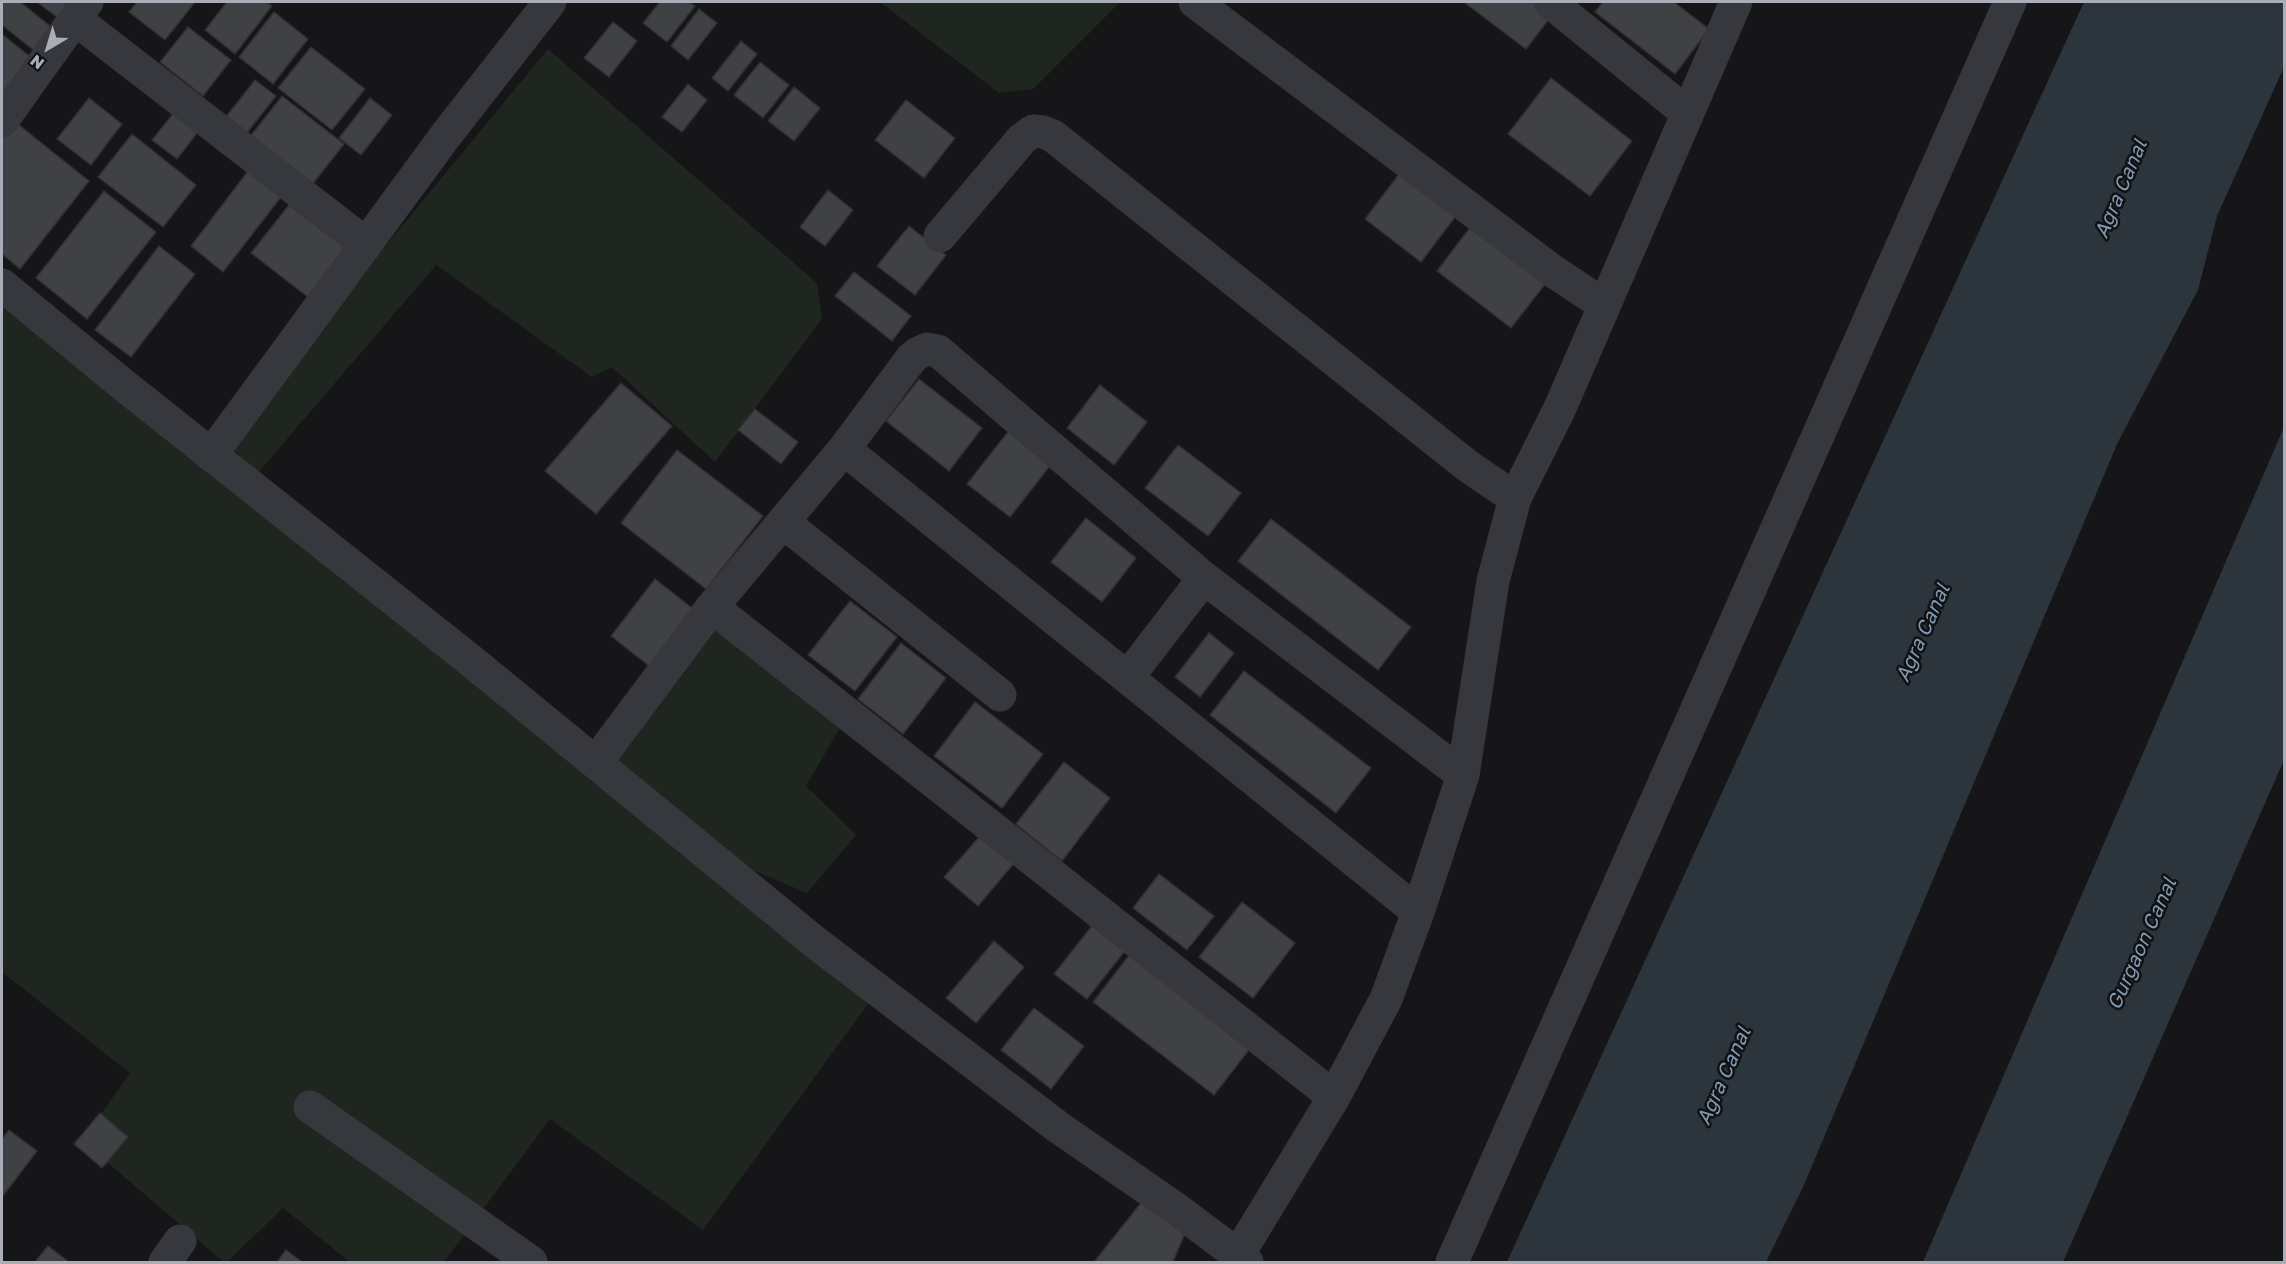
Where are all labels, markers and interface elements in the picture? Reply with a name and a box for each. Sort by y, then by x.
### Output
north arrow [18,18,78,78]
text: N [26,51,48,74]
water label: Agra Canal [2090,136,2152,242]
water label: Agra Canal [1891,580,1955,686]
water label: Gurgaon Canal [2102,874,2182,1014]
water label: Agra Canal [1692,1023,1756,1129]

